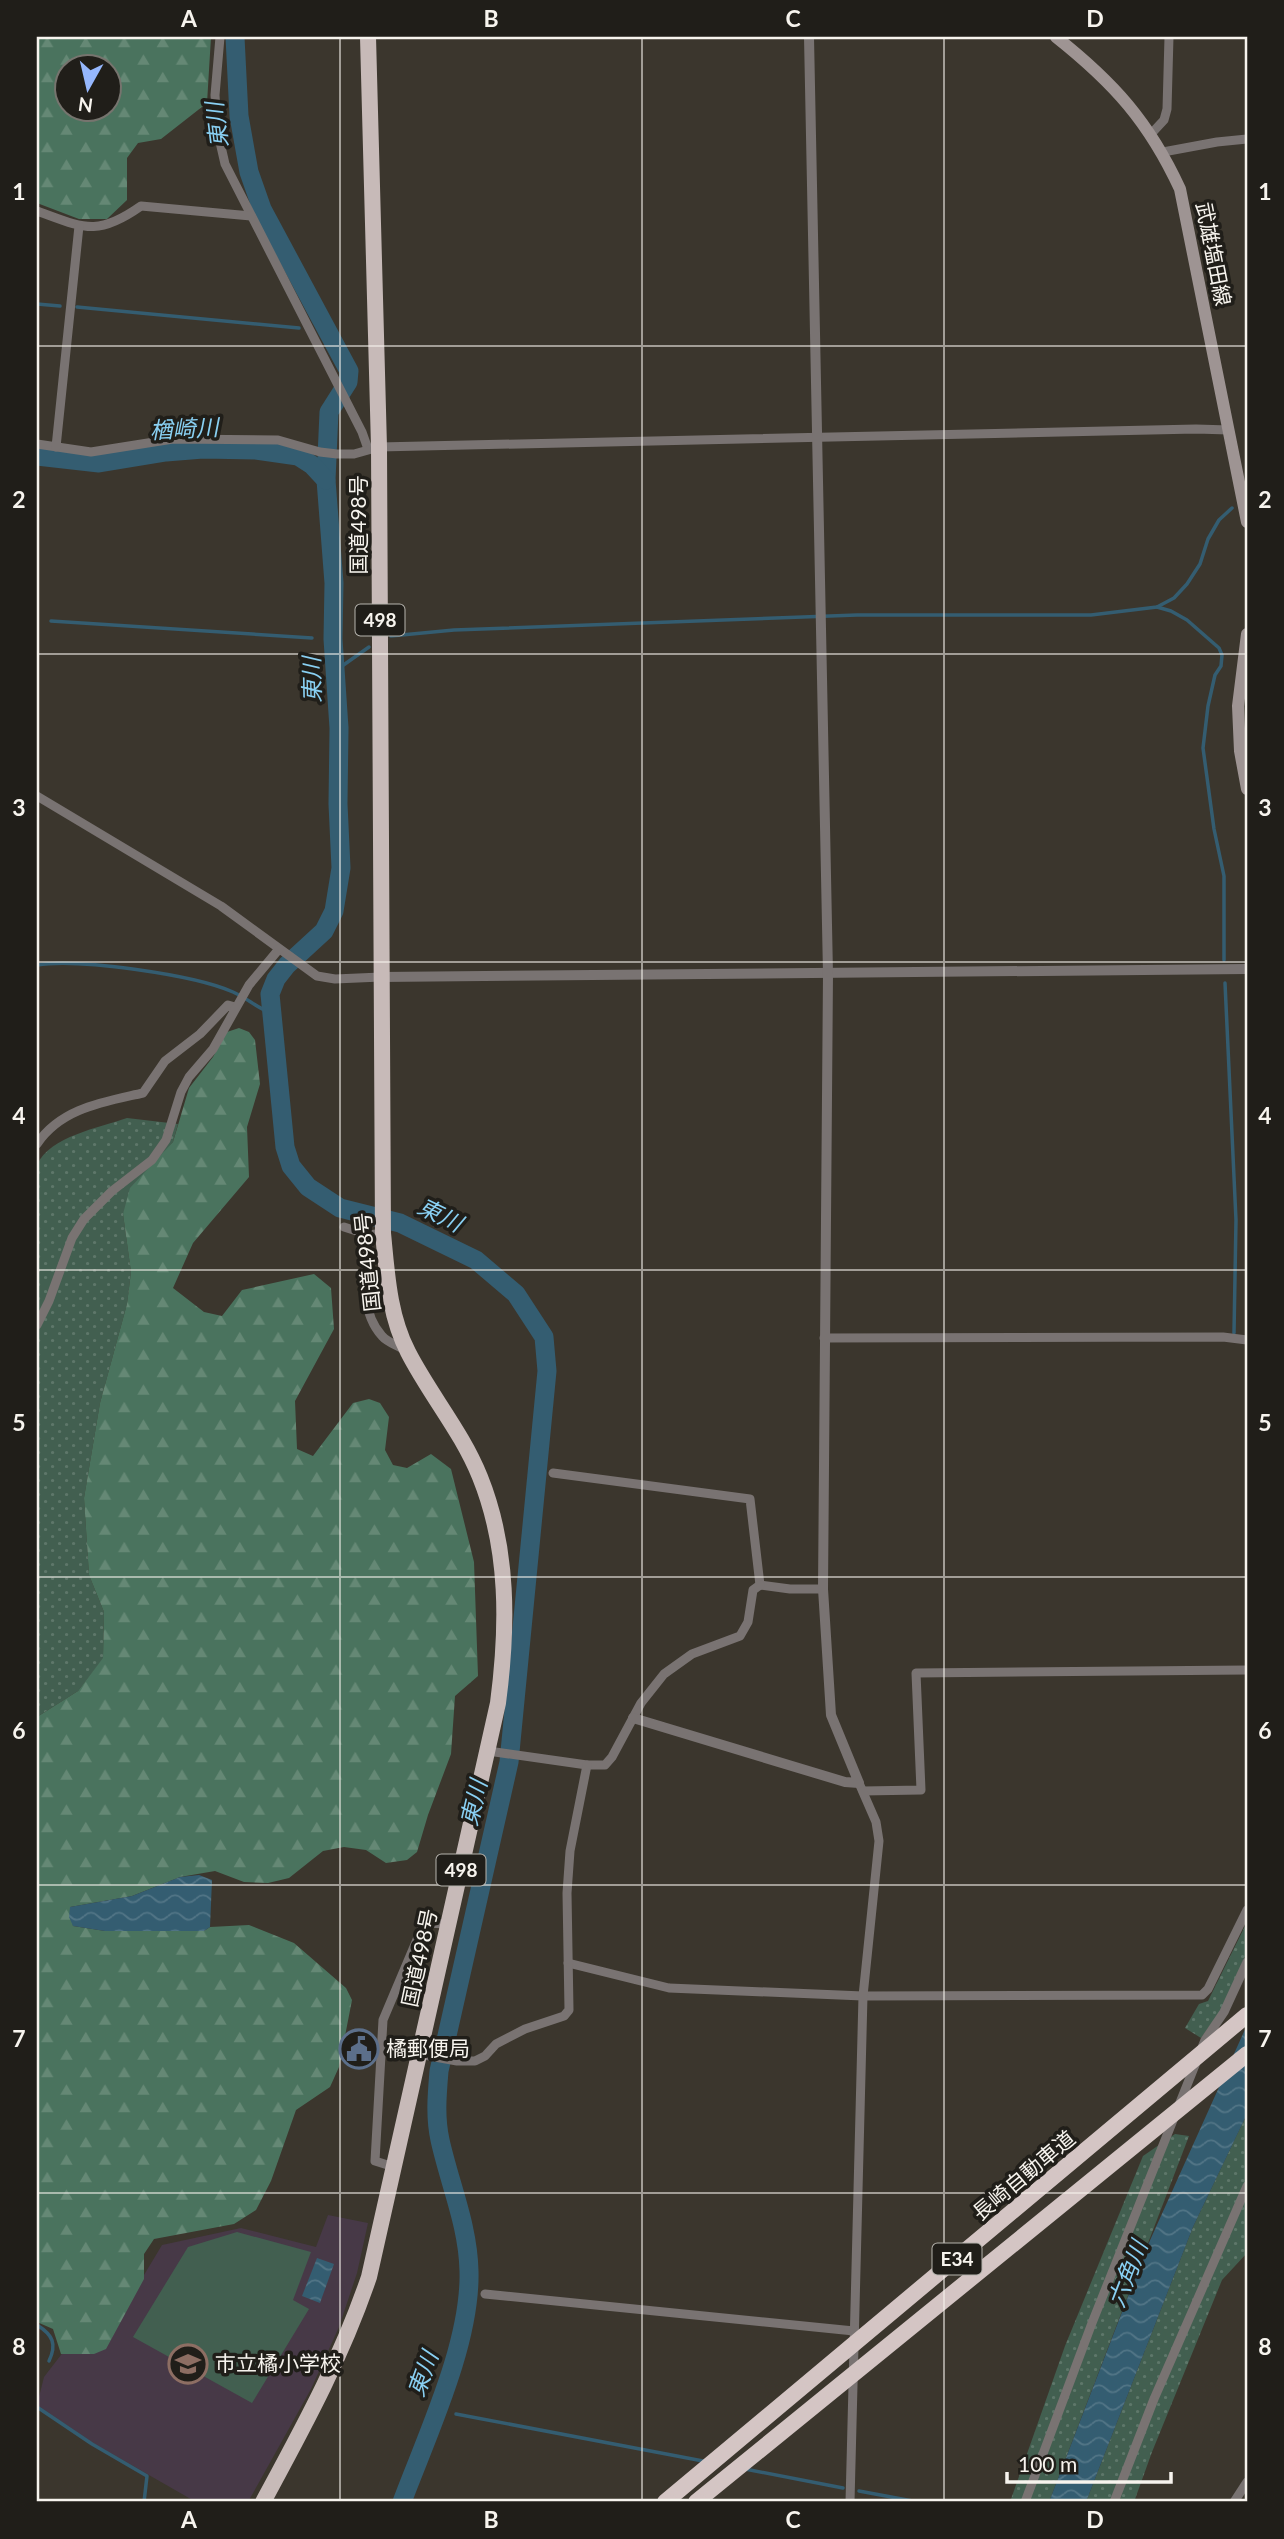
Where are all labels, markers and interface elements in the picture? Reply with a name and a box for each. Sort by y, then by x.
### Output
text: A [180,4,198,32]
text: B [483,4,499,32]
text: C [785,4,801,32]
text: D [1086,4,1104,32]
north arrow [52,52,122,122]
text: N [77,93,94,118]
water label: 東川 [199,98,233,150]
text: 1 [12,177,26,205]
text: 1 [1258,177,1272,205]
street label: 武雄塩田線 [1192,200,1237,308]
water label: 楢崎川 [149,412,222,444]
street label: 国道498号 [345,475,370,575]
text: 2 [12,485,26,513]
text: 2 [1258,485,1272,513]
road number: 498 [356,604,404,636]
water label: 東川 [297,654,325,703]
text: 3 [12,793,26,821]
text: 3 [1258,793,1272,821]
text: 4 [12,1101,26,1129]
text: 4 [1258,1101,1272,1129]
water label: 東川 [414,1191,470,1238]
street label: 国道498号 [349,1211,384,1313]
text: 5 [12,1408,26,1436]
text: 5 [1258,1408,1272,1436]
text: 6 [12,1716,26,1744]
text: 6 [1258,1716,1272,1744]
water label: 東川 [454,1774,493,1828]
road number: 498 [436,1854,486,1886]
street label: 国道498号 [396,1906,441,2009]
text: 7 [12,2024,26,2052]
text: 7 [1258,2024,1272,2052]
public building icon: 橘郵便局 [338,2028,380,2070]
place label: 橘郵便局 [386,2035,470,2060]
street label: 長崎自動車道 [967,2125,1079,2225]
water label: 六角川 [1102,2234,1154,2311]
road number: E34 [932,2244,982,2274]
text: 8 [12,2332,26,2360]
text: 8 [1258,2332,1272,2360]
school or university icon: 市立橘小学校 [167,2343,209,2385]
water label: 東川 [401,2344,444,2400]
place label: 市立橘小学校 [215,2350,341,2375]
scale bar [1007,2441,1172,2485]
text: 100 m [1018,2451,1077,2476]
text: A [180,2505,198,2533]
text: B [483,2505,499,2533]
text: C [785,2505,801,2533]
text: D [1086,2505,1104,2533]

